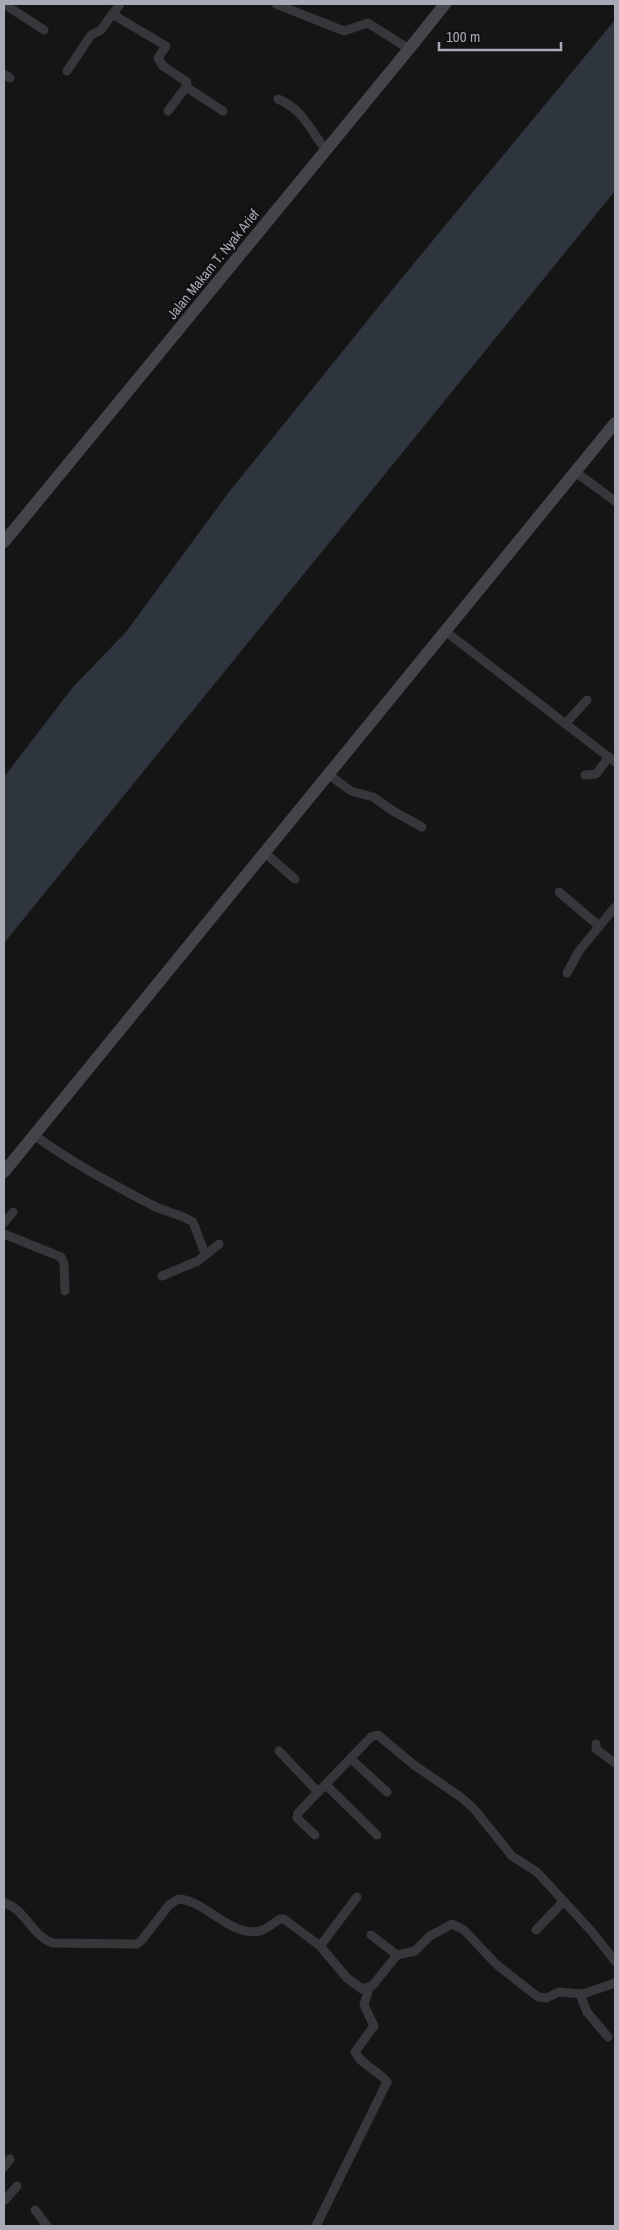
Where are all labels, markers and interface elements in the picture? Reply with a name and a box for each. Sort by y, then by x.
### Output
scale bar [439,20,562,52]
text: 100 m [446,26,480,47]
street label: Jalan Makam T. Nyak Arief [163,205,263,323]

